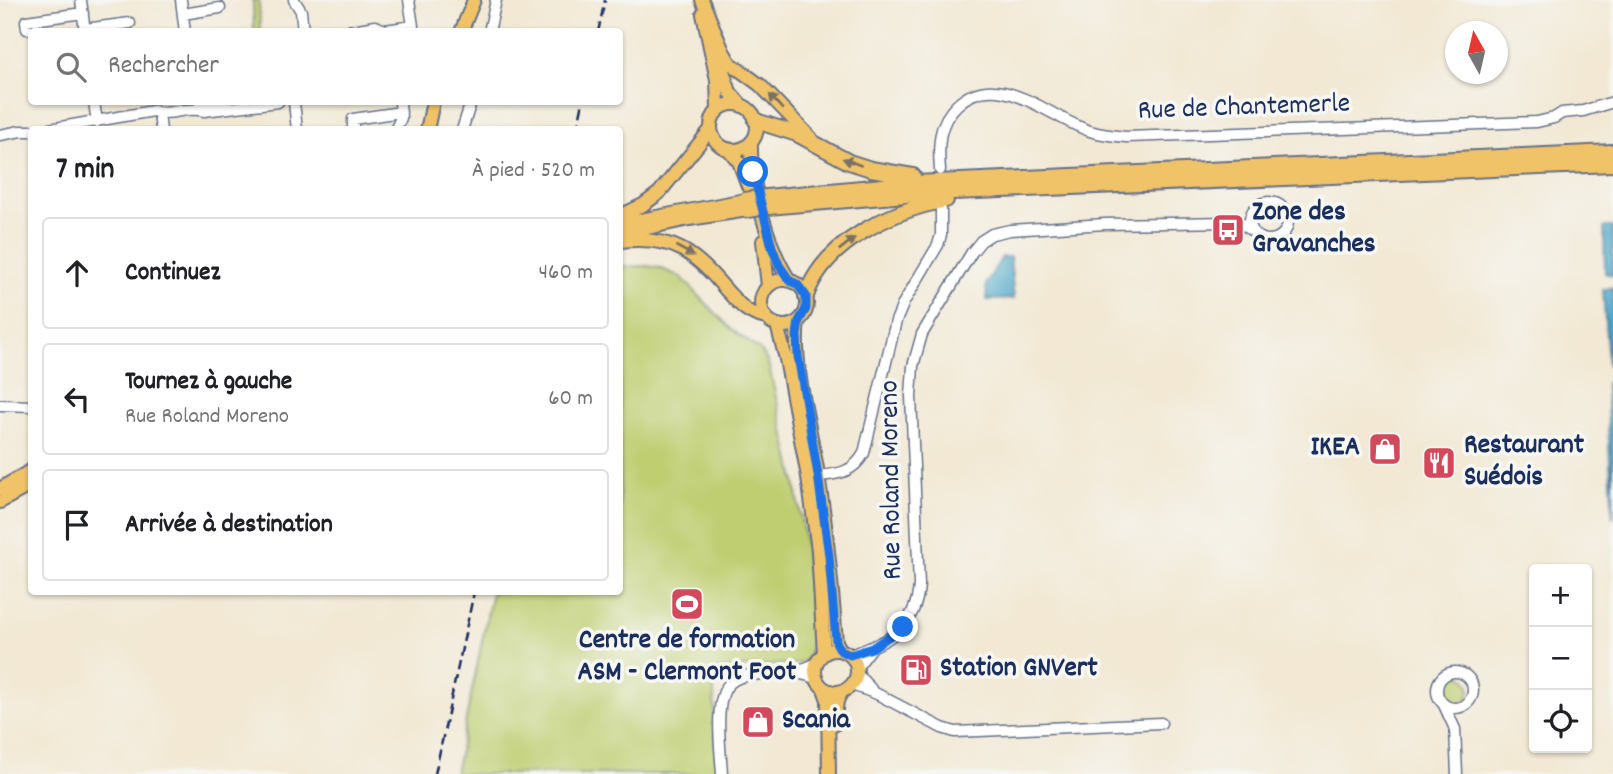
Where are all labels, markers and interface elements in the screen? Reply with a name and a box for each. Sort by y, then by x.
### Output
north arrow [1445,21,1508,84]
search box [28,28,623,105]
icon: search [52,48,90,86]
text: Rechercher [108,48,219,85]
street label: Rue de Chantemerle [1137,85,1351,133]
one-way arrow [768,93,784,111]
text: 7 min [56,150,114,193]
text: À pied · 520 m [472,155,595,188]
route start [737,156,768,187]
one-way arrow [841,157,862,168]
place label: Zone des Gravanches [1252,194,1376,266]
bus stop icon: Zone des Gravanches [1209,211,1247,249]
one-way arrow [838,237,856,252]
one-way arrow [676,245,695,257]
icon: ahead [58,254,96,292]
text: Continuez [125,255,220,292]
text: 460 m [539,257,593,290]
text: Tournez à gauche [125,364,292,401]
icon: left [58,380,96,418]
street label: Rue Roland Moreno [871,380,915,580]
text: 60 m [548,383,593,416]
text: Rue Roland Moreno [125,401,289,434]
place label: Restaurant Suédois [1464,427,1585,499]
place label: IKEA [1310,429,1360,469]
shop icon: IKEA [1366,430,1404,468]
restaurant icon: Restaurant Suédois [1420,444,1458,482]
icon: arrive [58,506,96,544]
text: Arrivée à destination [125,507,333,544]
map controls [1529,564,1592,753]
button: + [1529,564,1592,627]
sports icon: Centre de formation ASM - Clermont Foot [668,585,706,623]
route end [887,611,918,642]
place label: Centre de formation ASM - Clermont Foot [578,622,797,694]
button: − [1529,627,1592,690]
place label: Station GNVert [940,650,1098,690]
fuel station icon: Station GNVert [897,651,935,689]
button: locate [1529,690,1592,753]
place label: Scania [782,702,851,742]
shop icon: Scania [739,703,777,741]

